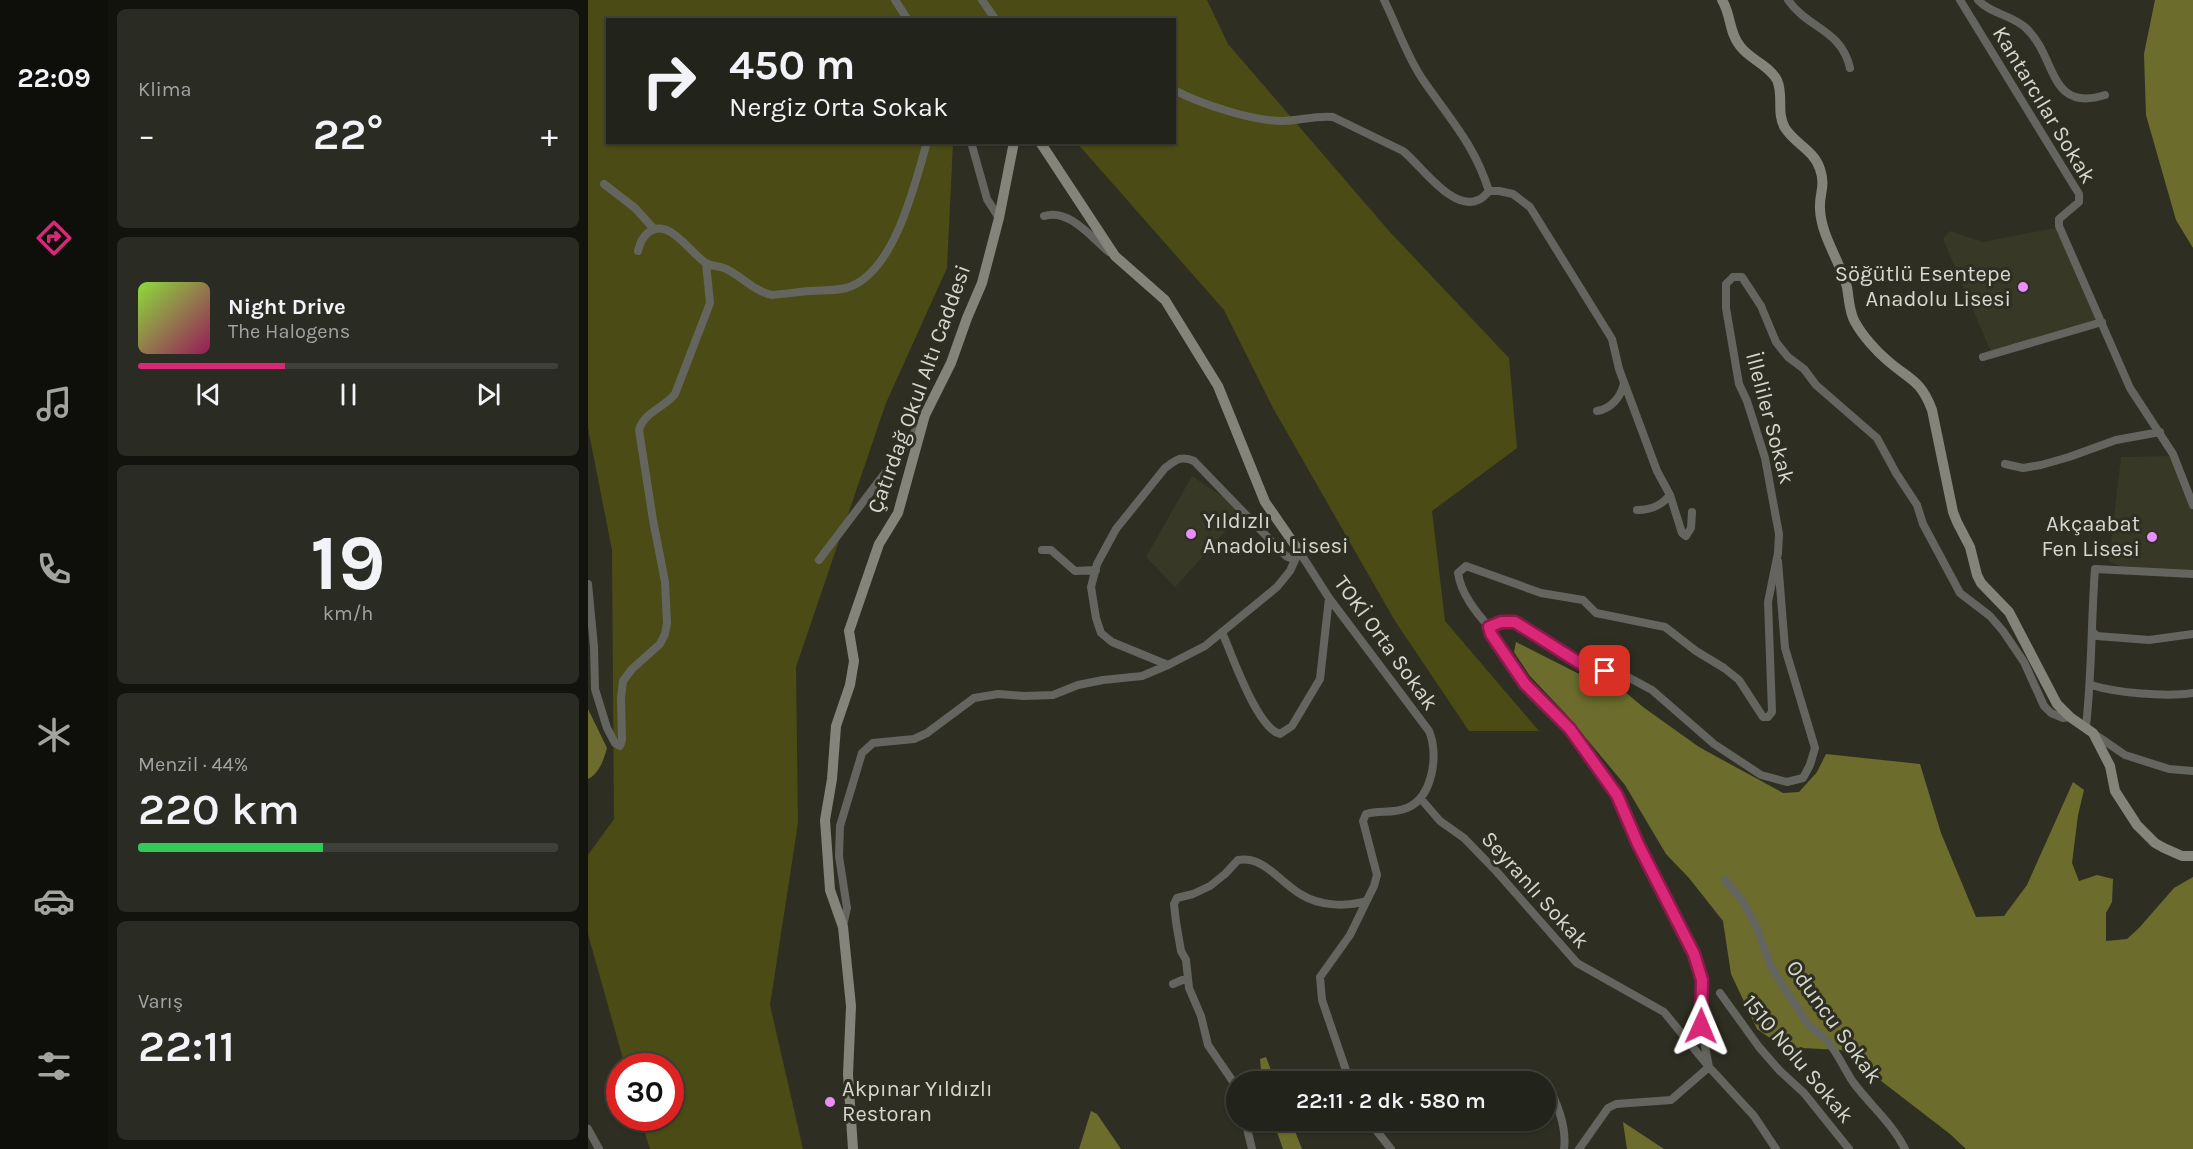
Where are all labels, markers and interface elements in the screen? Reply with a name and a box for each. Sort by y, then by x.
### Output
street label: Kantarcılar Sokak [1987,22,2101,188]
text: 450 m [729,40,855,90]
icon: right [630,42,708,120]
text: 22:09 [17,62,91,94]
text: Klima [138,78,191,101]
text: Nergiz Orta Sokak [729,91,948,123]
text: 22° [313,108,383,160]
text: − [138,116,155,154]
text: + [541,116,558,154]
icon: directions [33,217,75,259]
street label: Çatırdağ Okul Altı Caddesi [862,261,976,517]
place label: Söğütlü Esentepe Anadolu Lisesi [1835,261,2011,312]
marker: Söğütlü Esentepe Anadolu Lisesi [2016,280,2030,294]
text: Night Drive [228,294,346,320]
text: The Halogens [228,320,350,343]
street label: İlleliler Sokak [1740,349,1800,487]
icon: previous [192,378,225,411]
icon: pause [332,378,365,411]
icon: next [472,378,505,411]
icon: music [33,383,75,425]
place label: Yıldızlı Anadolu Lisesi [1203,508,1349,559]
place label: Akçaabat Fen Lisesi [2041,511,2140,562]
text: 19 [310,517,386,609]
marker: Yıldızlı Anadolu Lisesi [1184,527,1198,541]
marker: Akçaabat Fen Lisesi [2145,530,2159,544]
icon: phone [33,548,75,590]
street label: TOKİ Orta Sokak [1328,571,1444,715]
text: km/h [323,602,373,625]
pin [1579,645,1630,696]
icon: arrive [1588,654,1621,687]
icon: climate [33,714,75,756]
text: Menzil · 44% [138,753,248,776]
text: 220 km [138,783,300,835]
street label: Seyranlı Sokak [1476,826,1594,954]
icon: car [33,880,75,922]
street label: Oduncu Sokak [1781,955,1887,1089]
text: Varış [138,990,183,1013]
street label: 1510 Nolu Sokak [1737,990,1859,1128]
position arrow [1669,994,1733,1058]
text: 22:11 [138,1020,235,1072]
icon: filters [33,1045,75,1087]
speed limit sign: 30 [606,1053,684,1131]
place label: Akpınar Yıldızlı Restoran [842,1076,993,1127]
text: 22:11 · 2 dk · 580 m [1296,1088,1486,1114]
marker: Akpınar Yıldızlı Restoran [823,1095,837,1109]

